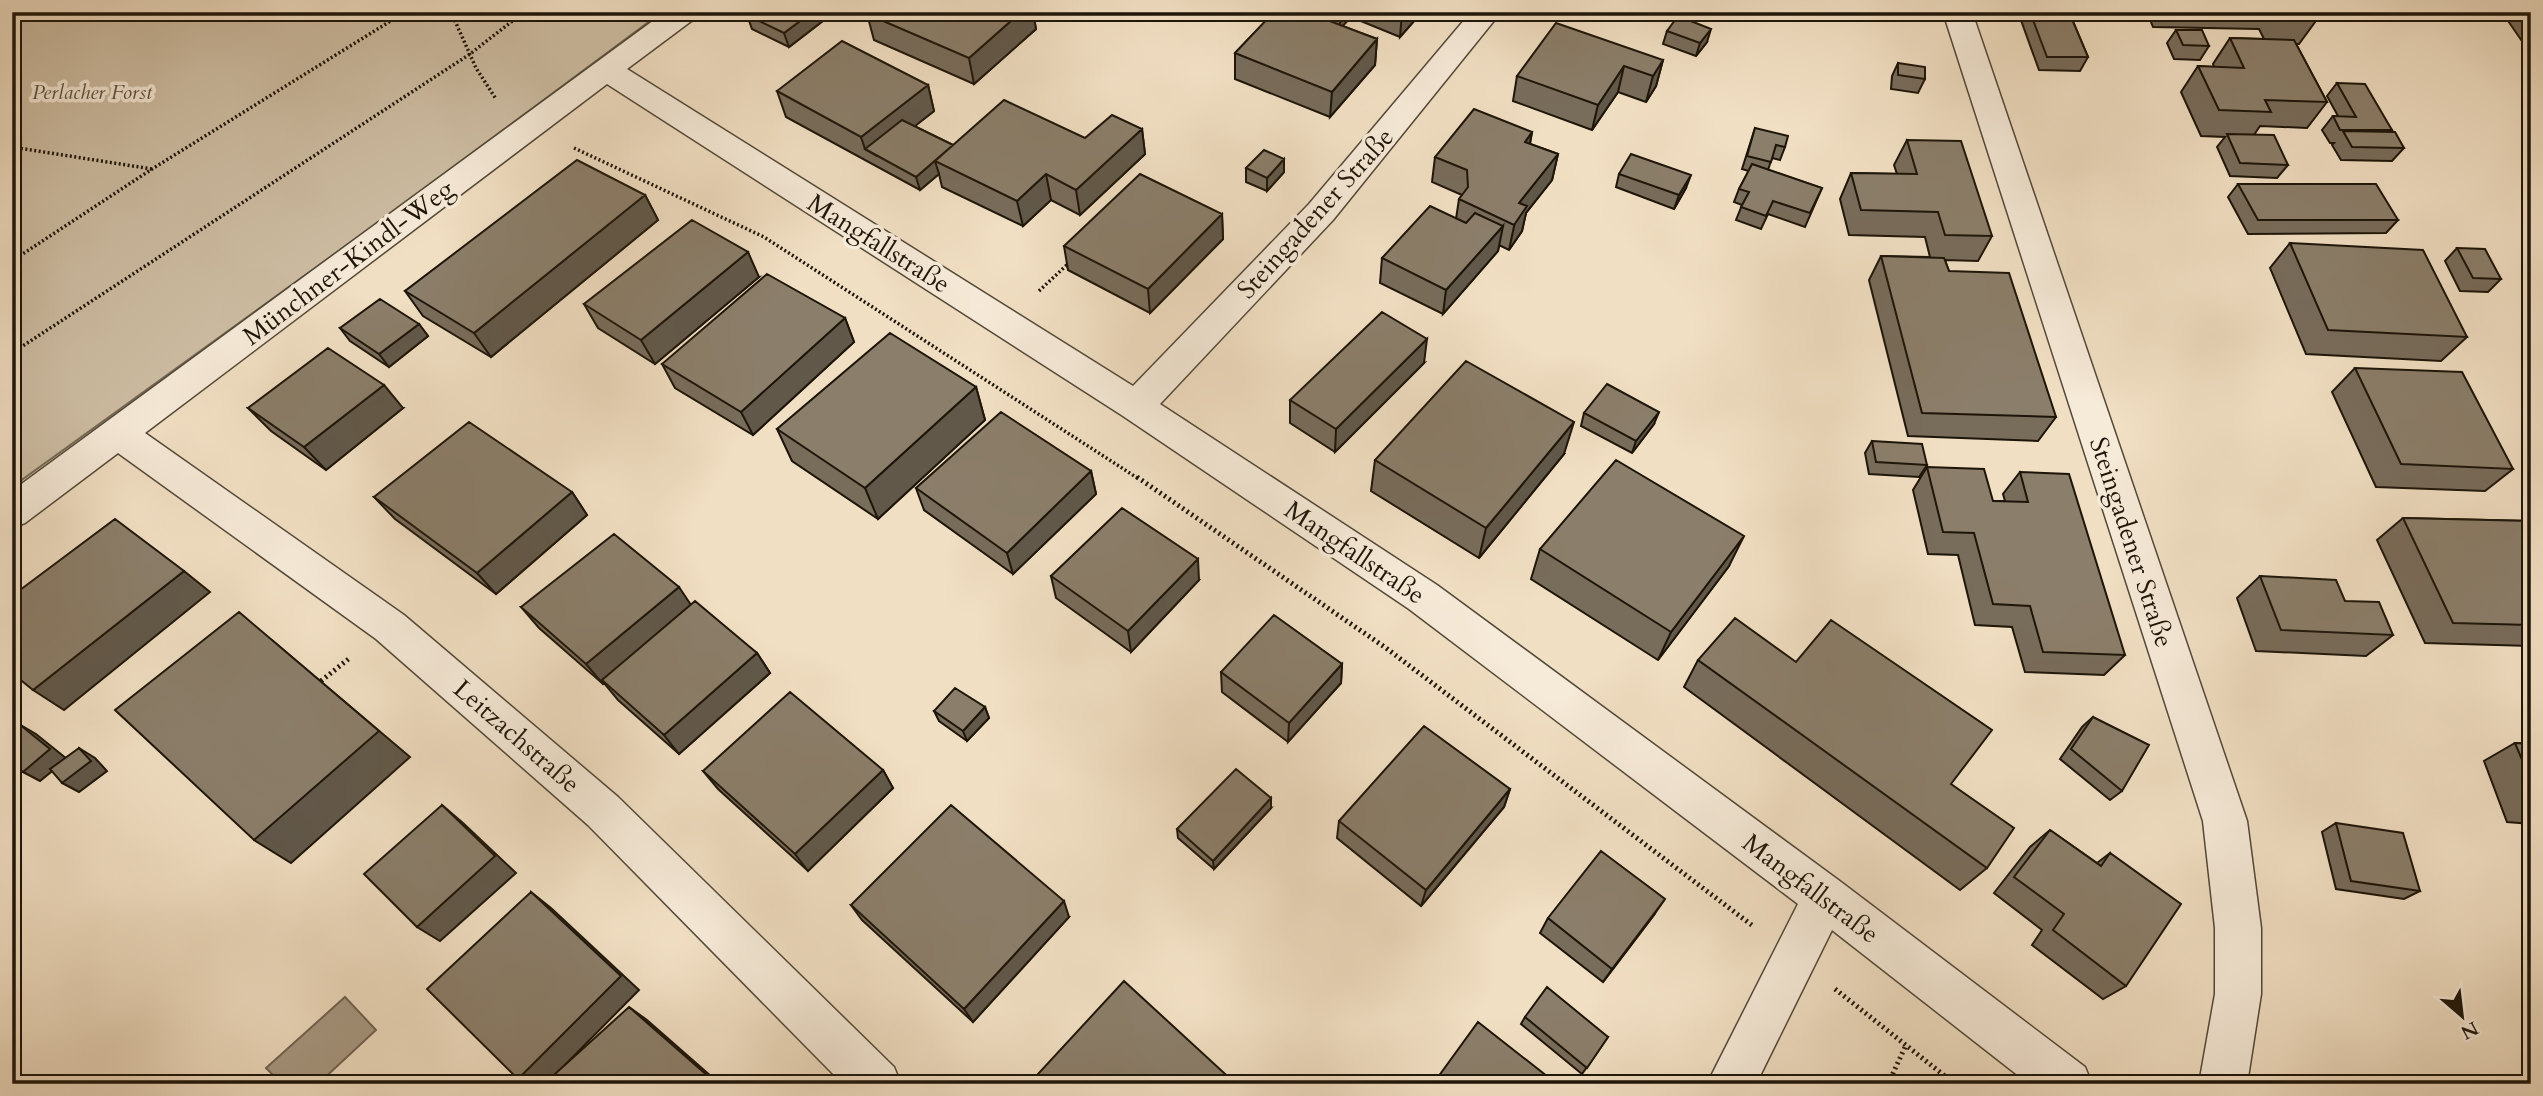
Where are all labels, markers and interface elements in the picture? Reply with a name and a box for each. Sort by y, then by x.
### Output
park label: Perlacher Forst [32,78,153,107]
street label: Steingadener Straße [1229,120,1402,306]
street label: Münchner-Kindl-Weg [236,171,461,353]
street label: Mangfallstraße [801,186,957,301]
street label: Steingadener Straße [2081,433,2182,652]
street label: Mangfallstraße [1278,493,1432,612]
street label: Leitzachstraße [446,672,587,801]
street label: Mangfallstraße [1735,826,1886,951]
north arrow [2428,981,2498,1050]
text: N [2456,1015,2483,1046]

